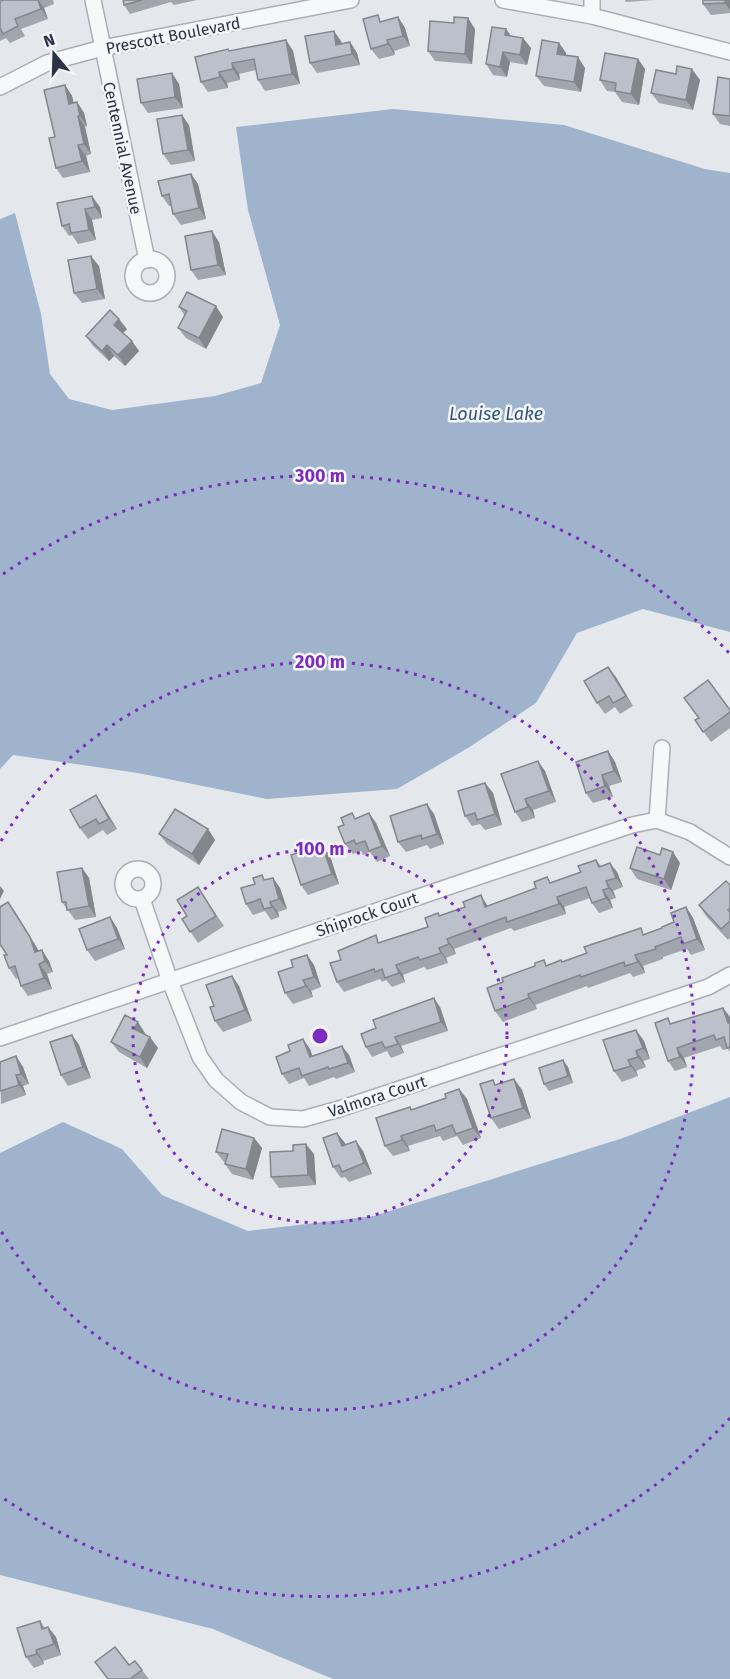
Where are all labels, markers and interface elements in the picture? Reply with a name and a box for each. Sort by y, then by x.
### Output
street label: Prescott Boulevard [104,13,242,58]
north arrow [24,24,84,84]
text: N [41,30,57,51]
street label: Centennial Avenue [99,80,146,216]
water label: Louise Lake [449,403,543,425]
text: 300 m [294,465,345,487]
text: 200 m [295,651,345,673]
text: 100 m [296,838,344,860]
street label: Shiprock Court [314,888,421,941]
centre of rings [310,1026,330,1046]
street label: Valmora Court [326,1072,429,1121]

